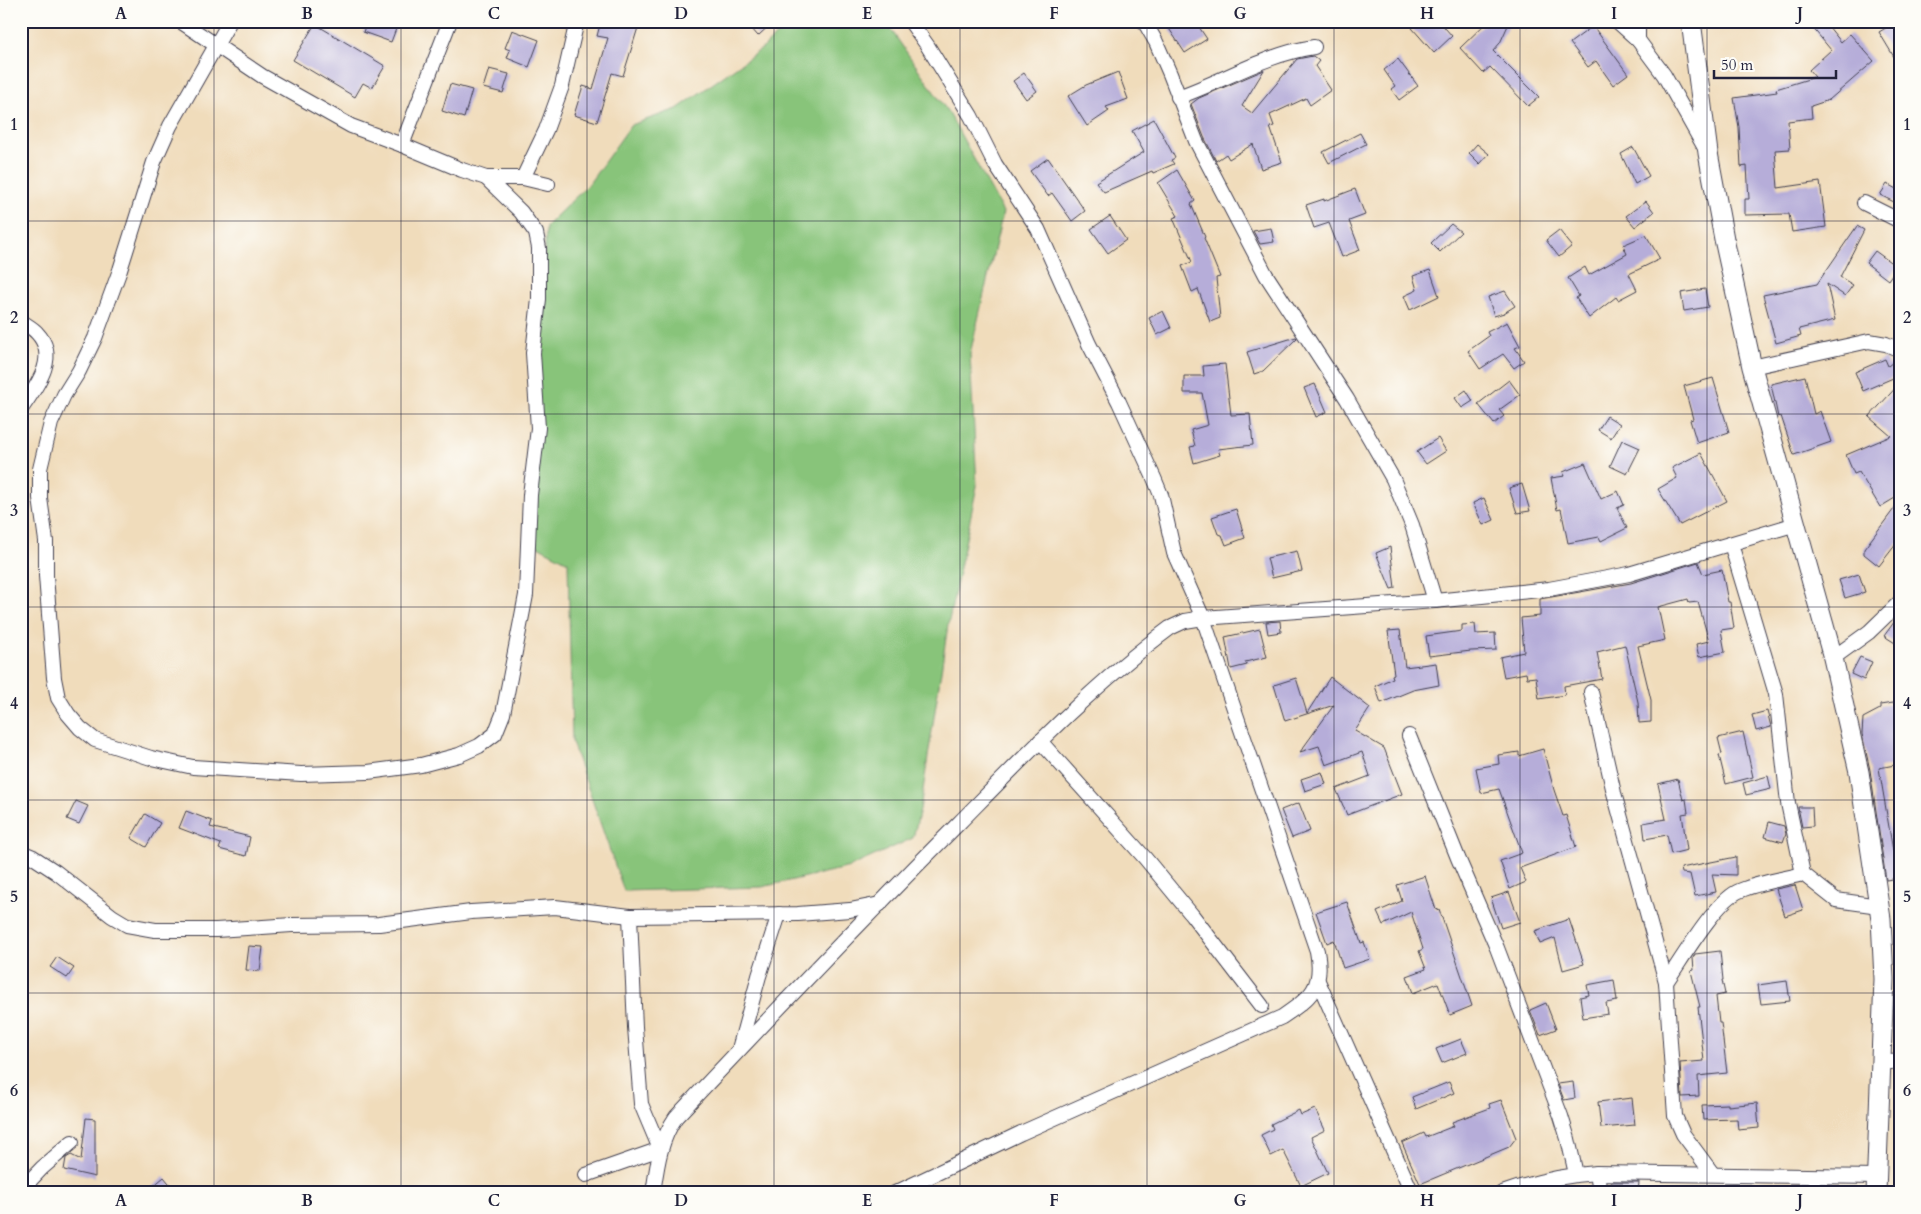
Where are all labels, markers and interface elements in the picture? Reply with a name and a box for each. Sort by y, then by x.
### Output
text: A [115,3,127,25]
text: B [301,3,313,25]
text: C [488,3,500,25]
text: D [674,3,688,25]
text: E [862,3,872,25]
text: F [1049,3,1059,25]
text: G [1233,3,1247,25]
text: H [1420,3,1434,25]
text: I [1611,3,1617,25]
text: J [1795,3,1803,25]
scale bar [1714,48,1836,80]
text: 50 m [1721,55,1753,75]
text: 1 [10,114,18,136]
text: 1 [1903,114,1911,136]
text: 2 [10,307,18,329]
text: 2 [1903,307,1911,329]
text: 3 [10,500,18,522]
text: 3 [1903,500,1911,522]
text: 4 [10,693,18,715]
text: 4 [1903,693,1911,715]
text: 5 [10,886,18,908]
text: 5 [1903,886,1911,908]
text: 6 [10,1080,18,1102]
text: 6 [1903,1080,1911,1102]
text: A [115,1190,127,1212]
text: B [301,1190,313,1212]
text: C [488,1190,500,1212]
text: D [674,1190,688,1212]
text: E [862,1190,872,1212]
text: F [1049,1190,1059,1212]
text: G [1233,1190,1247,1212]
text: H [1420,1190,1434,1212]
text: I [1611,1190,1617,1212]
text: J [1795,1190,1803,1212]

